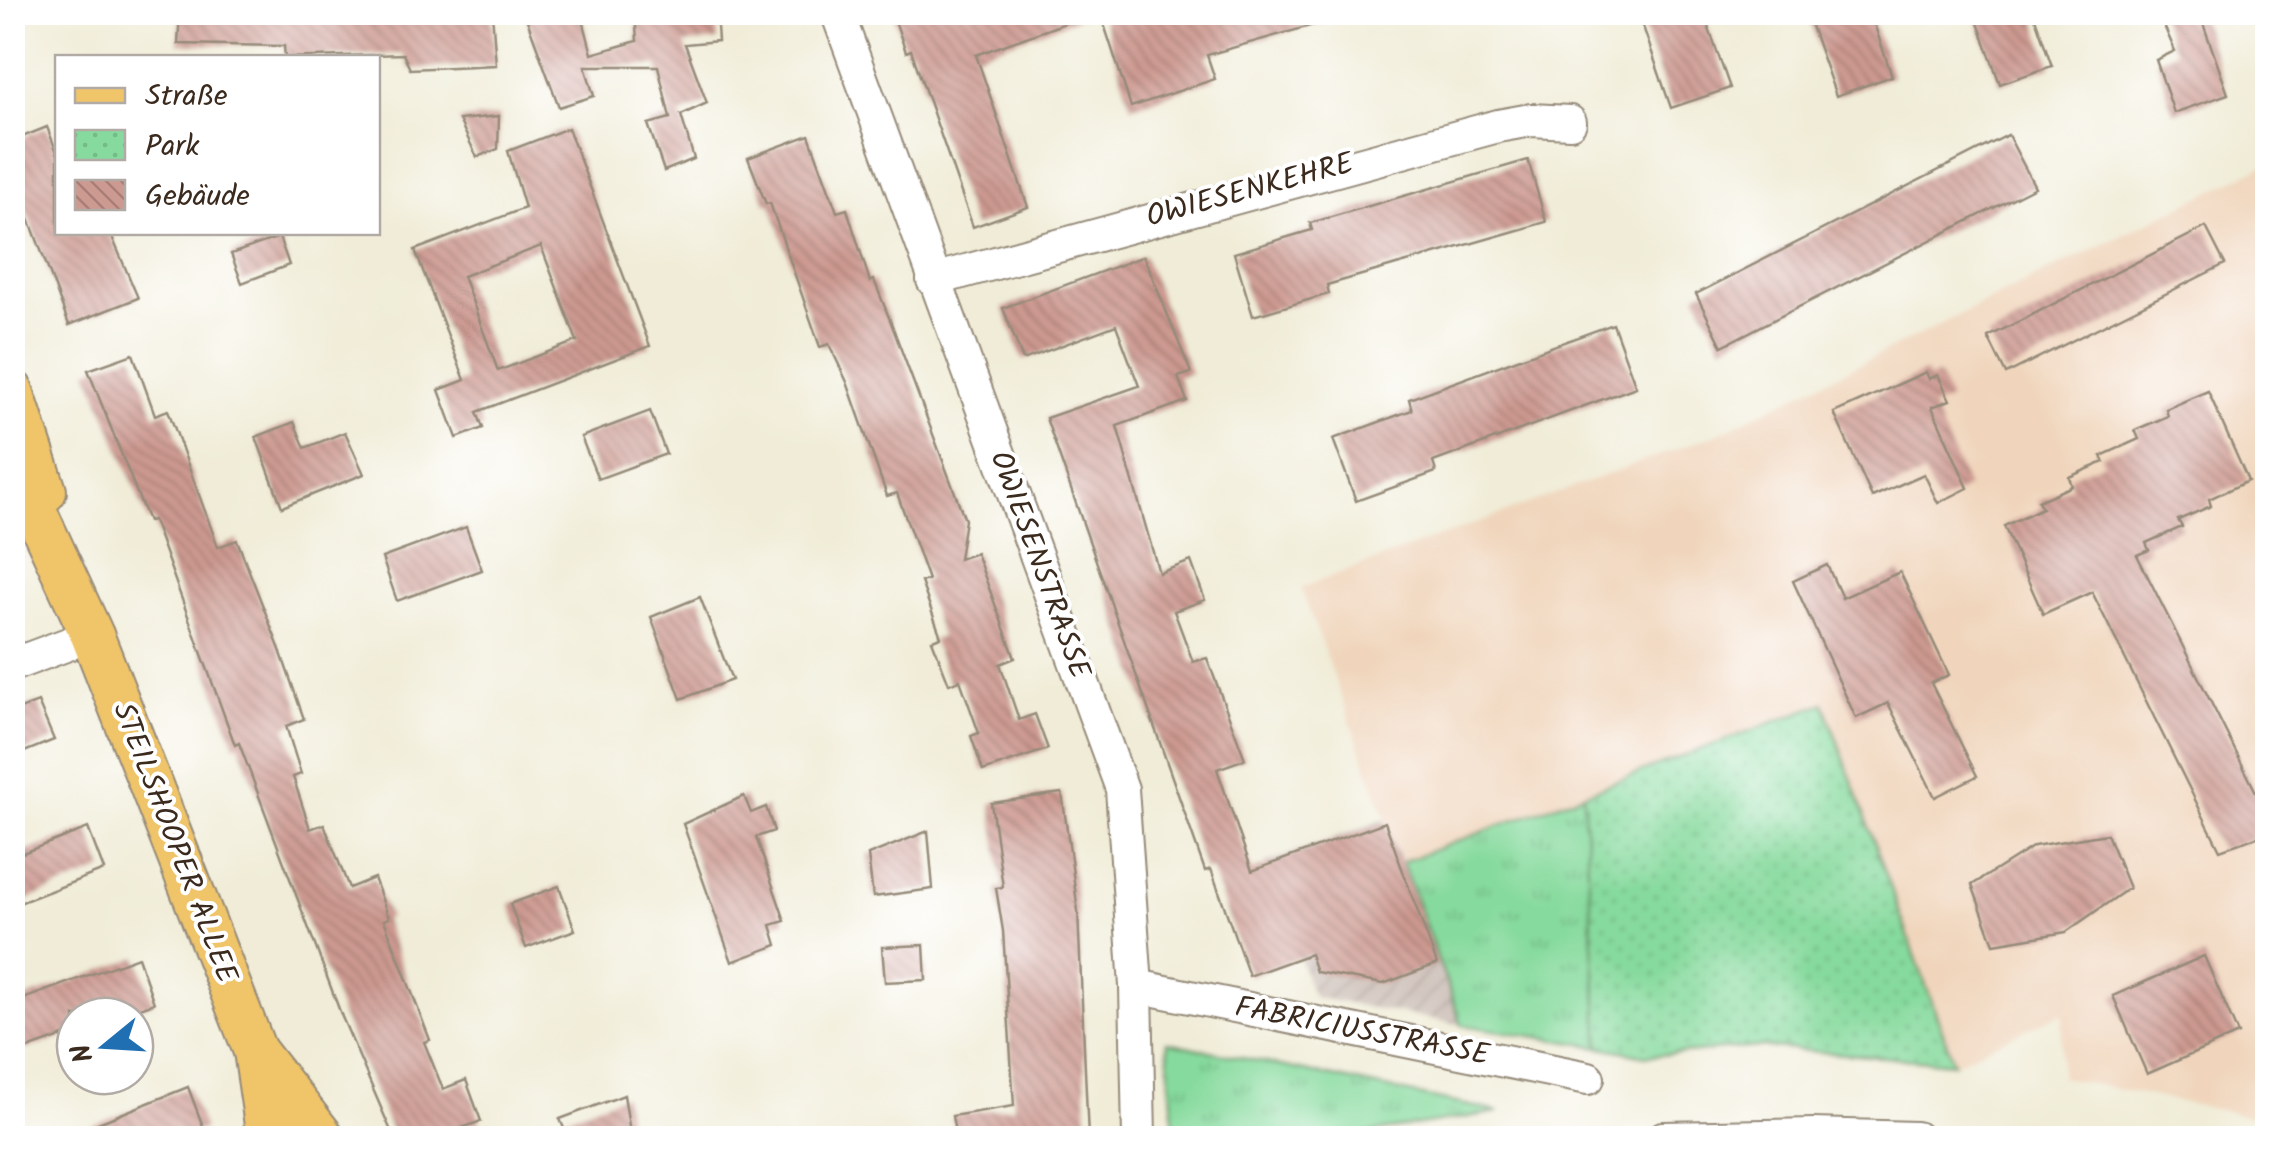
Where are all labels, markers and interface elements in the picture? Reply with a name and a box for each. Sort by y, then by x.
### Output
legend [55,55,380,235]
text: Straße [145,73,228,121]
text: Park [145,123,200,171]
street label: OWIESENKEHRE [1141,140,1360,242]
text: Gebäude [145,173,250,221]
street label: OWIESENSTRASSE [975,444,1103,687]
street label: STEILSHOOPER ALLEE [98,696,250,992]
street label: FABRICIUSSTRASSE [1231,984,1495,1080]
north arrow [55,996,155,1096]
text: N [59,1037,108,1068]

